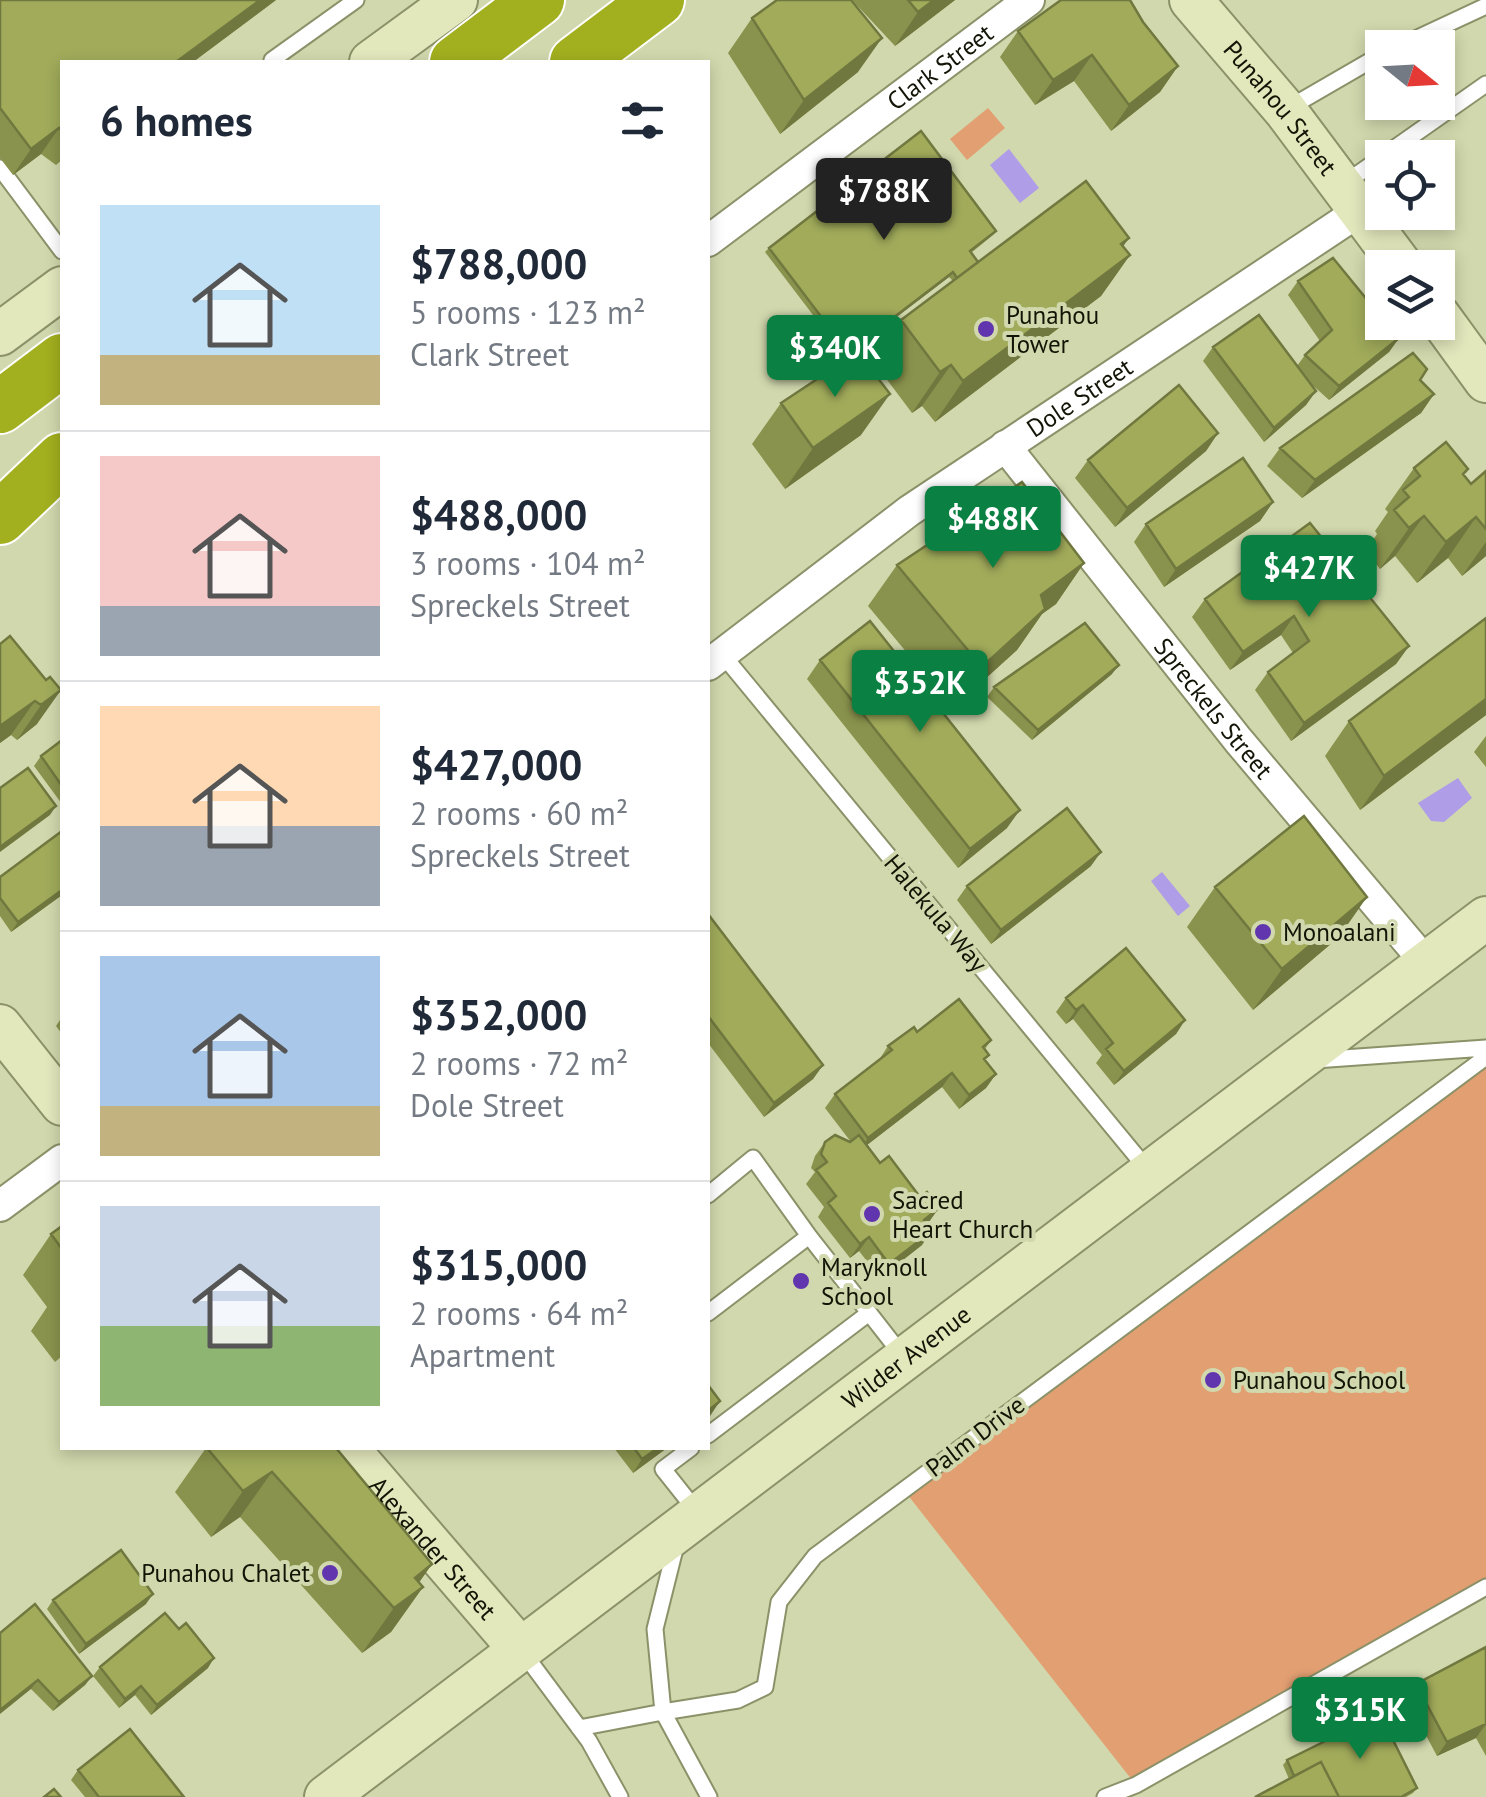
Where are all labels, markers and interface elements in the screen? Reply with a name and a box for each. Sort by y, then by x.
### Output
street label: Clark Street [881,16,1000,117]
north arrow [1365,30,1455,120]
map controls [1365,30,1455,340]
street label: Punahou Street [1217,34,1344,182]
text: 6 homes [100,93,253,148]
icon: filters [615,93,670,148]
button: locate [1365,140,1455,230]
pin: $788K [814,158,954,243]
text: $788K [838,169,930,211]
text: $788,000 [410,236,587,291]
icon: home [180,245,300,365]
button: layers [1365,250,1455,340]
text: 5 rooms · 123 m² [410,291,646,333]
place label: Punahou Tower [1006,299,1099,360]
pin: $340K [765,315,905,400]
marker: Punahou Tower [975,318,997,340]
text: $340K [789,326,881,368]
text: Clark Street [410,333,569,375]
street label: Dole Street [1020,351,1139,444]
pin: $488K [923,486,1063,571]
text: $488,000 [410,487,587,542]
icon: home [180,496,300,616]
text: $488K [947,497,1039,539]
pin: $427K [1239,535,1379,620]
text: 3 rooms · 104 m² [410,542,646,584]
text: $427K [1263,546,1355,588]
text: Spreckels Street [410,584,630,626]
street label: Spreckels Street [1147,631,1280,786]
pin: $352K [850,650,990,735]
text: $352K [874,661,966,703]
text: $427,000 [410,737,582,792]
icon: home [180,746,300,866]
text: 2 rooms · 60 m² [410,792,628,834]
text: Spreckels Street [410,834,630,876]
street label: Halekula Way [877,847,995,979]
place label: Monoalani [1283,916,1396,948]
marker: Monoalani [1252,921,1274,943]
text: $352,000 [410,987,587,1042]
icon: home [180,996,300,1116]
text: 2 rooms · 72 m² [410,1042,628,1084]
text: Dole Street [410,1084,564,1126]
place label: Sacred Heart Church [892,1184,1033,1245]
marker: Sacred Heart Church [861,1203,883,1225]
text: $315,000 [410,1237,587,1292]
icon: home [180,1246,300,1366]
place label: Maryknoll School [821,1251,928,1312]
marker: Maryknoll School [790,1270,812,1292]
text: 2 rooms · 64 m² [410,1292,628,1334]
street label: Wilder Avenue [835,1298,977,1416]
text: Apartment [410,1334,555,1376]
place label: Punahou School [1233,1364,1406,1396]
marker: Punahou School [1202,1369,1224,1391]
street label: Palm Drive [919,1388,1031,1484]
street label: Alexander Street [363,1470,504,1626]
place label: Punahou Chalet [141,1557,311,1589]
marker: Punahou Chalet [319,1562,341,1584]
pin: $315K [1290,1677,1430,1762]
text: $315K [1314,1688,1406,1730]

